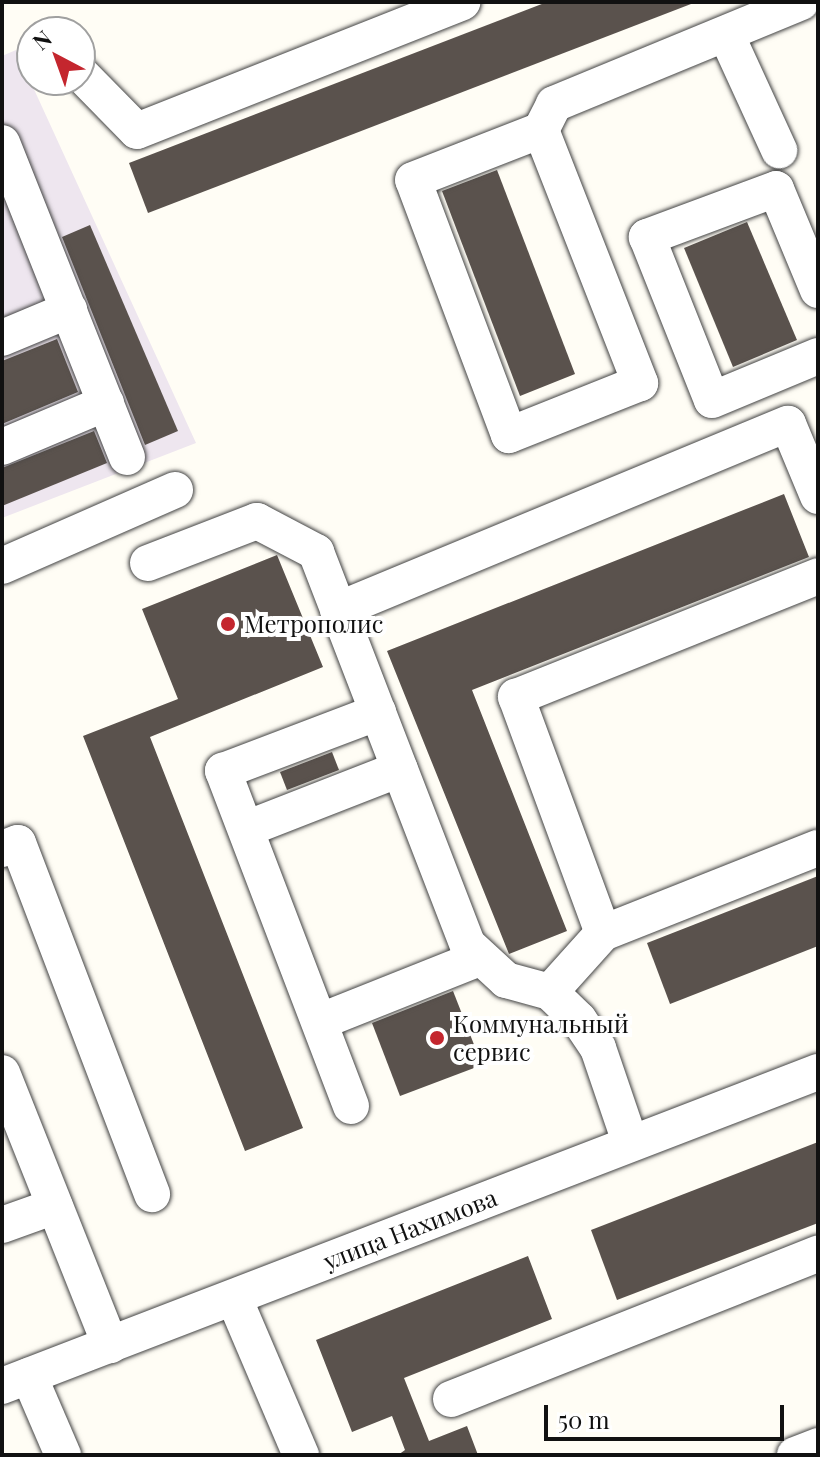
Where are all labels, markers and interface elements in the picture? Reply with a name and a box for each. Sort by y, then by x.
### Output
north arrow [16,16,96,96]
text: N [26,23,57,56]
place label: Метрополис [244,610,383,638]
marker: Метрополис [219,615,237,633]
place label: Коммунальный сервис [453,1010,629,1066]
marker: Коммунальный сервис [428,1029,446,1047]
street label: улица Нахимова [319,1183,501,1275]
scale bar [548,1389,788,1439]
text: 50 m [558,1403,610,1435]

